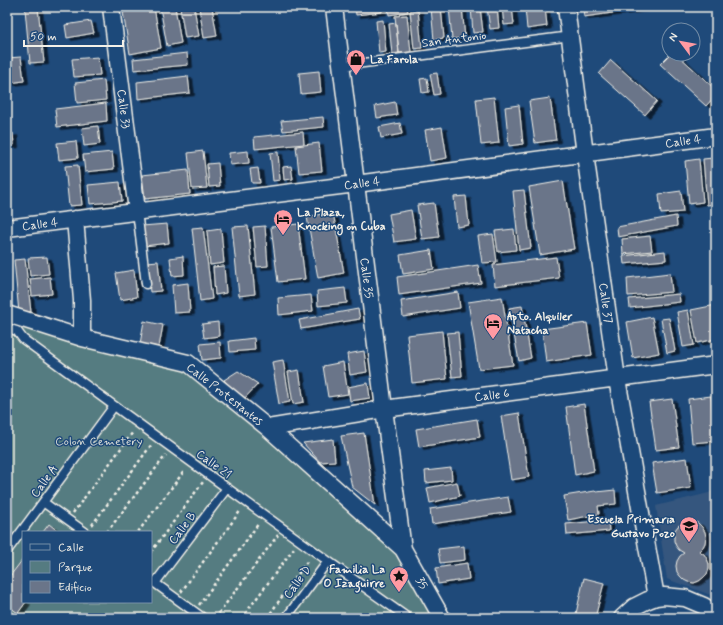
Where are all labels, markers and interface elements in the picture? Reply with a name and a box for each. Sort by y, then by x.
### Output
scale bar [24,22,123,48]
north arrow [661,22,701,62]
street label: San Antonio [421,28,487,52]
text: 50 m [30,29,57,45]
text: N [665,30,681,44]
shop icon: La Farola [345,48,367,76]
place label: La Farola [370,52,418,68]
street label: Calle 33 [113,89,133,130]
street label: Calle 4 [664,132,702,152]
street label: Calle 4 [343,174,381,194]
place label: La Plaza, Knocking on Cuba [297,205,386,236]
hotel icon: La Plaza, Knocking on Cuba [272,208,294,236]
street label: Calle 4 [21,215,59,235]
street label: Calle 35 [356,257,376,299]
street label: Calle 37 [594,282,616,324]
place label: Apto. Alquiler Natacha [507,309,573,339]
hotel icon: Apto. Alquiler Natacha [482,312,504,340]
street label: Calle Protestantes [183,360,266,430]
street label: Calle 6 [474,386,511,406]
park label: Colon Cemetery [55,434,143,450]
street label: Calle 21 [192,447,234,483]
street label: Calle A [28,462,62,501]
street label: Calle B [165,509,200,548]
place label: Escuela Primaria Gustavo Pozo [587,512,675,542]
school or university icon: Escuela Primaria Gustavo Pozo [678,515,700,543]
legend [22,531,152,603]
text: Calle [58,540,84,556]
text: Parque [58,560,93,576]
place label: Familia La O Izaguirre [324,562,385,593]
street label: Calle D [280,563,315,602]
place icon: Familia La O Izaguirre [388,565,410,593]
street label: 35 [411,574,431,593]
text: Edificio [58,580,92,596]

